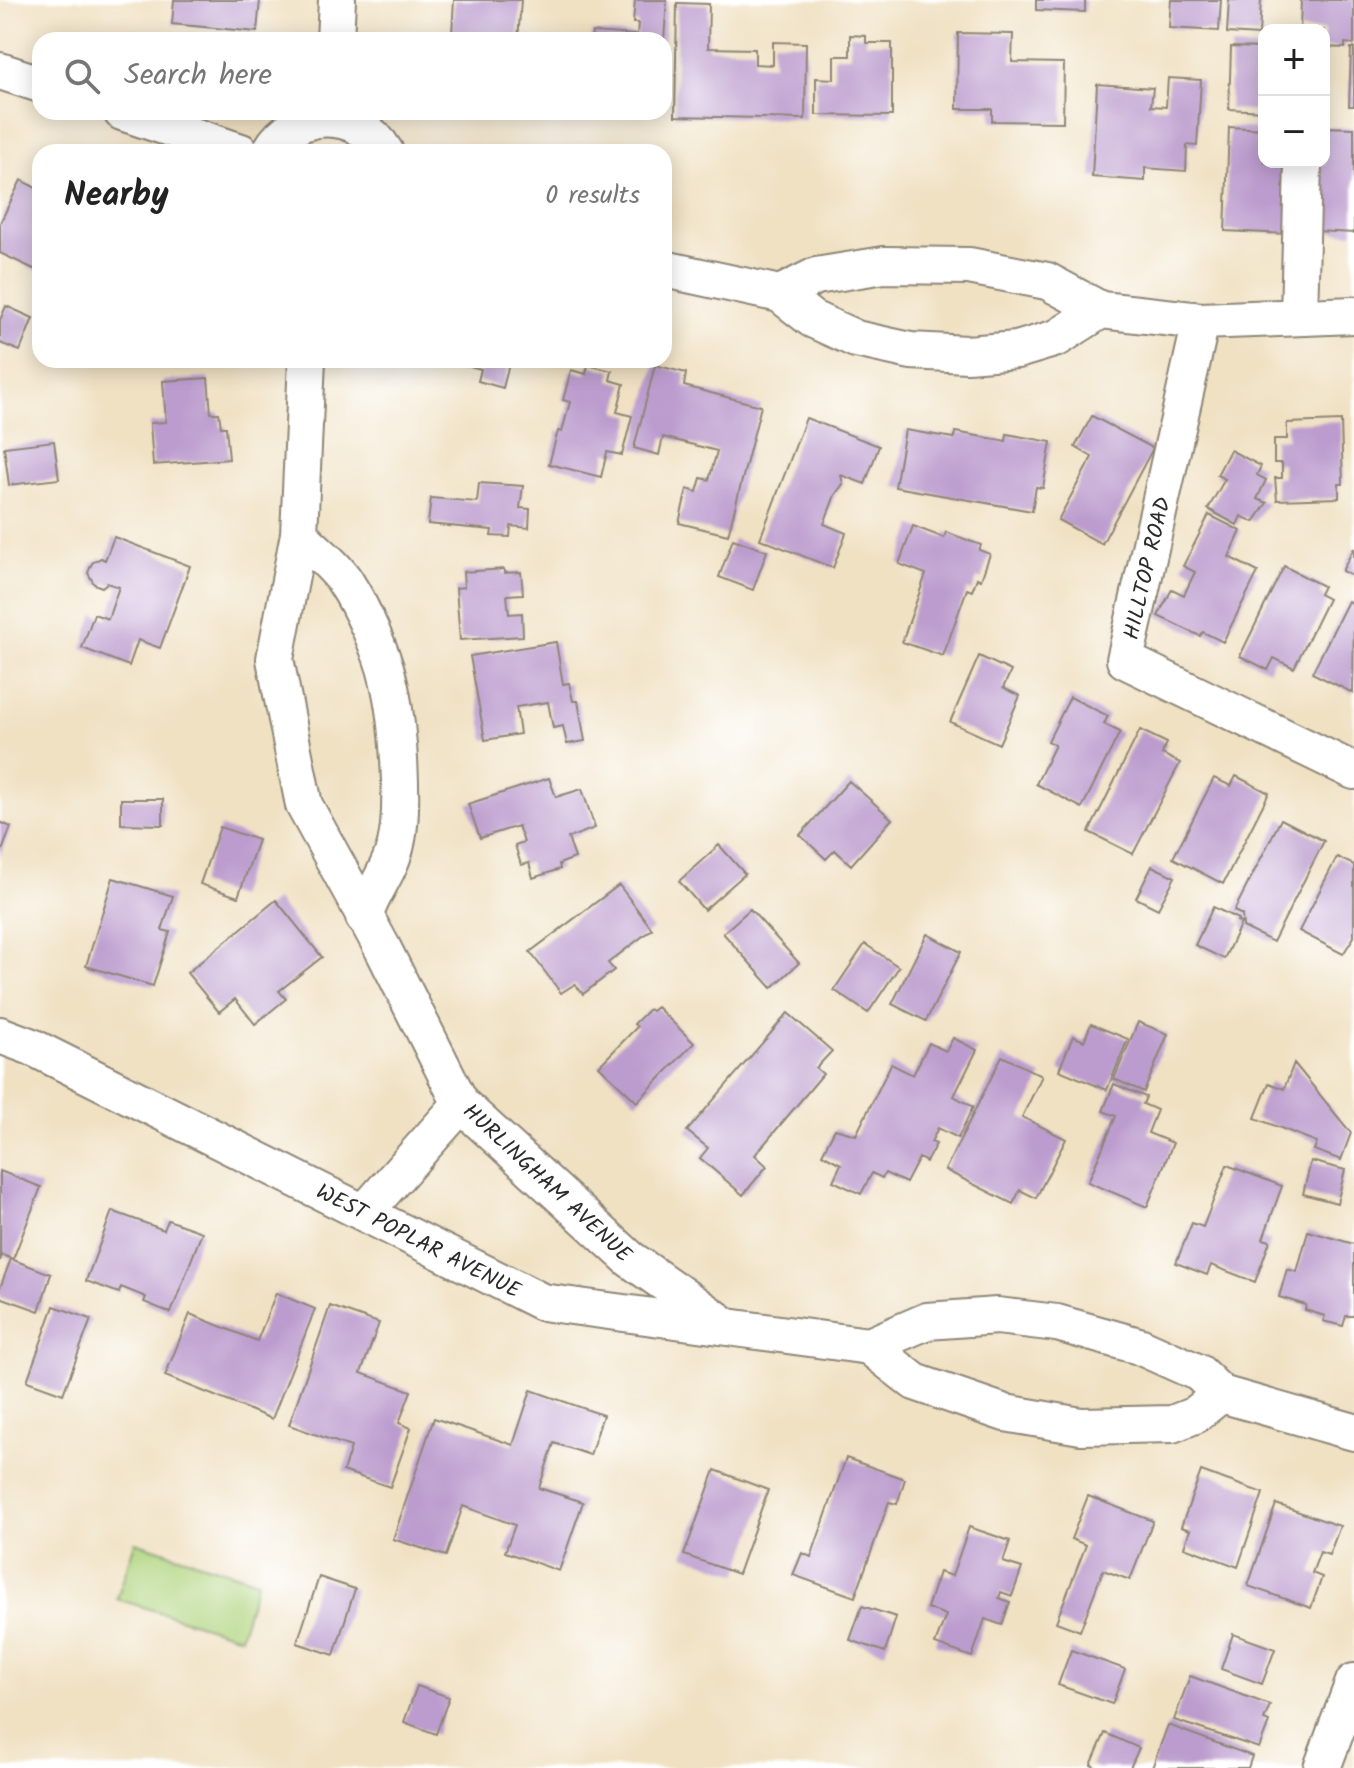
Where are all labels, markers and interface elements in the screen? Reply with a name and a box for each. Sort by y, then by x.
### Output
map controls [1258,24,1330,168]
button: + [1258,24,1330,96]
search box [32,32,672,120]
text: Search here [124,52,272,100]
icon: search [60,54,104,98]
button: − [1258,96,1330,168]
text: Nearby [64,169,169,223]
text: 0 results [545,175,640,217]
street label: HILLTOP ROAD [1115,494,1182,643]
street label: HURLINGHAM AVENUE [454,1096,640,1273]
street label: WEST POPLAR AVENUE [309,1175,527,1310]

